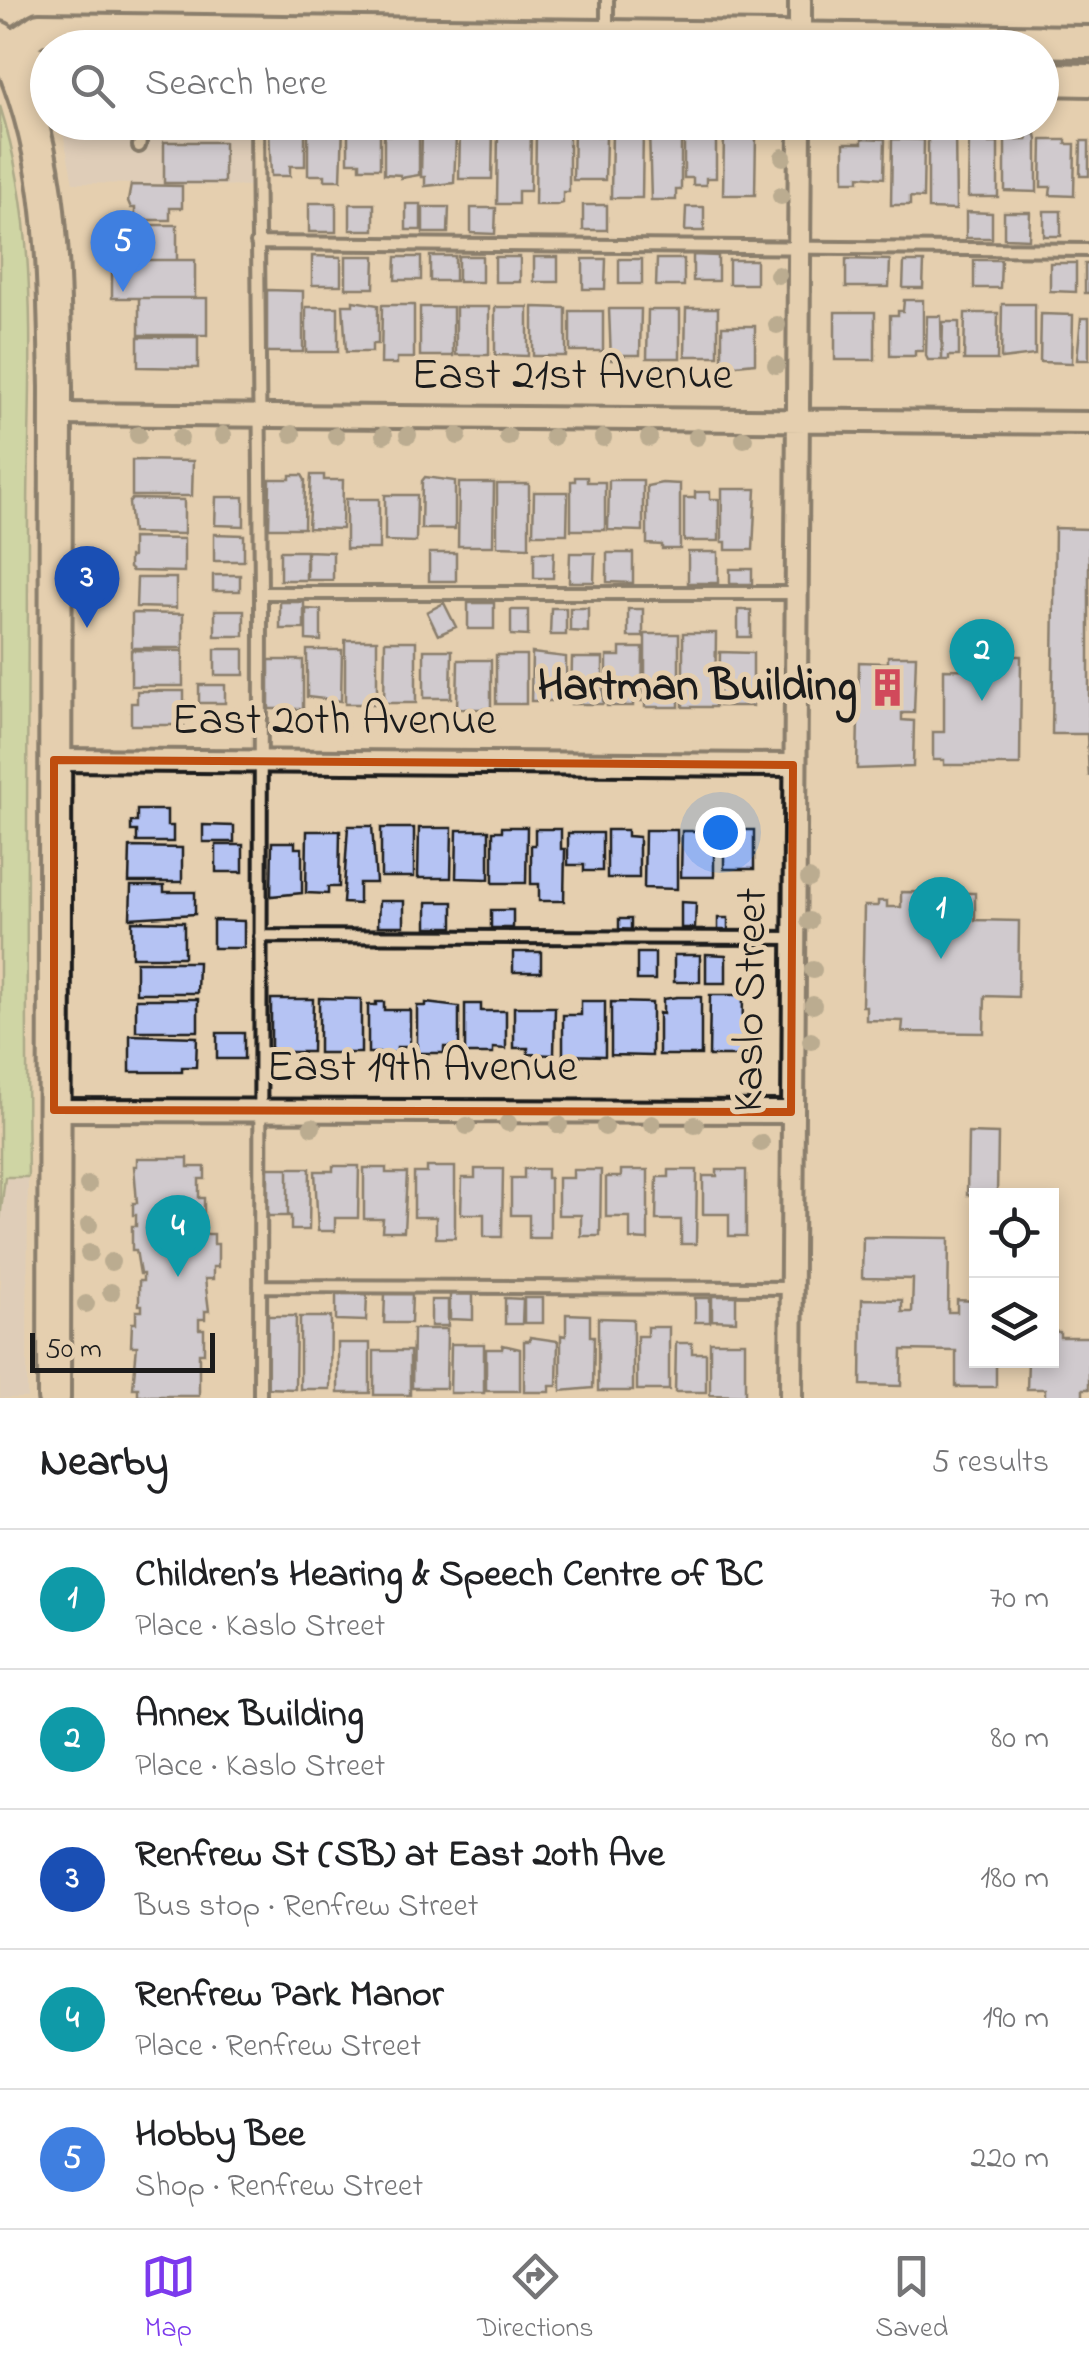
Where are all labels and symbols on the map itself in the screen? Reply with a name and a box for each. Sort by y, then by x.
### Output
pin: 5 [90,210,156,292]
street label: East 21st Avenue [411,344,734,410]
pin: 3 [54,546,120,628]
pin: 2 [950,618,1014,701]
place label: Hartman Building [537,655,857,723]
building icon: Hartman Building [866,667,908,709]
street label: East 20th Avenue [172,689,497,755]
your location [695,807,746,858]
pin: 1 [908,876,974,959]
street label: Kaslo Street [717,887,787,1113]
street label: East 19th Avenue [267,1036,578,1102]
pin: 4 [146,1194,210,1277]
scale bar [30,1328,215,1372]

